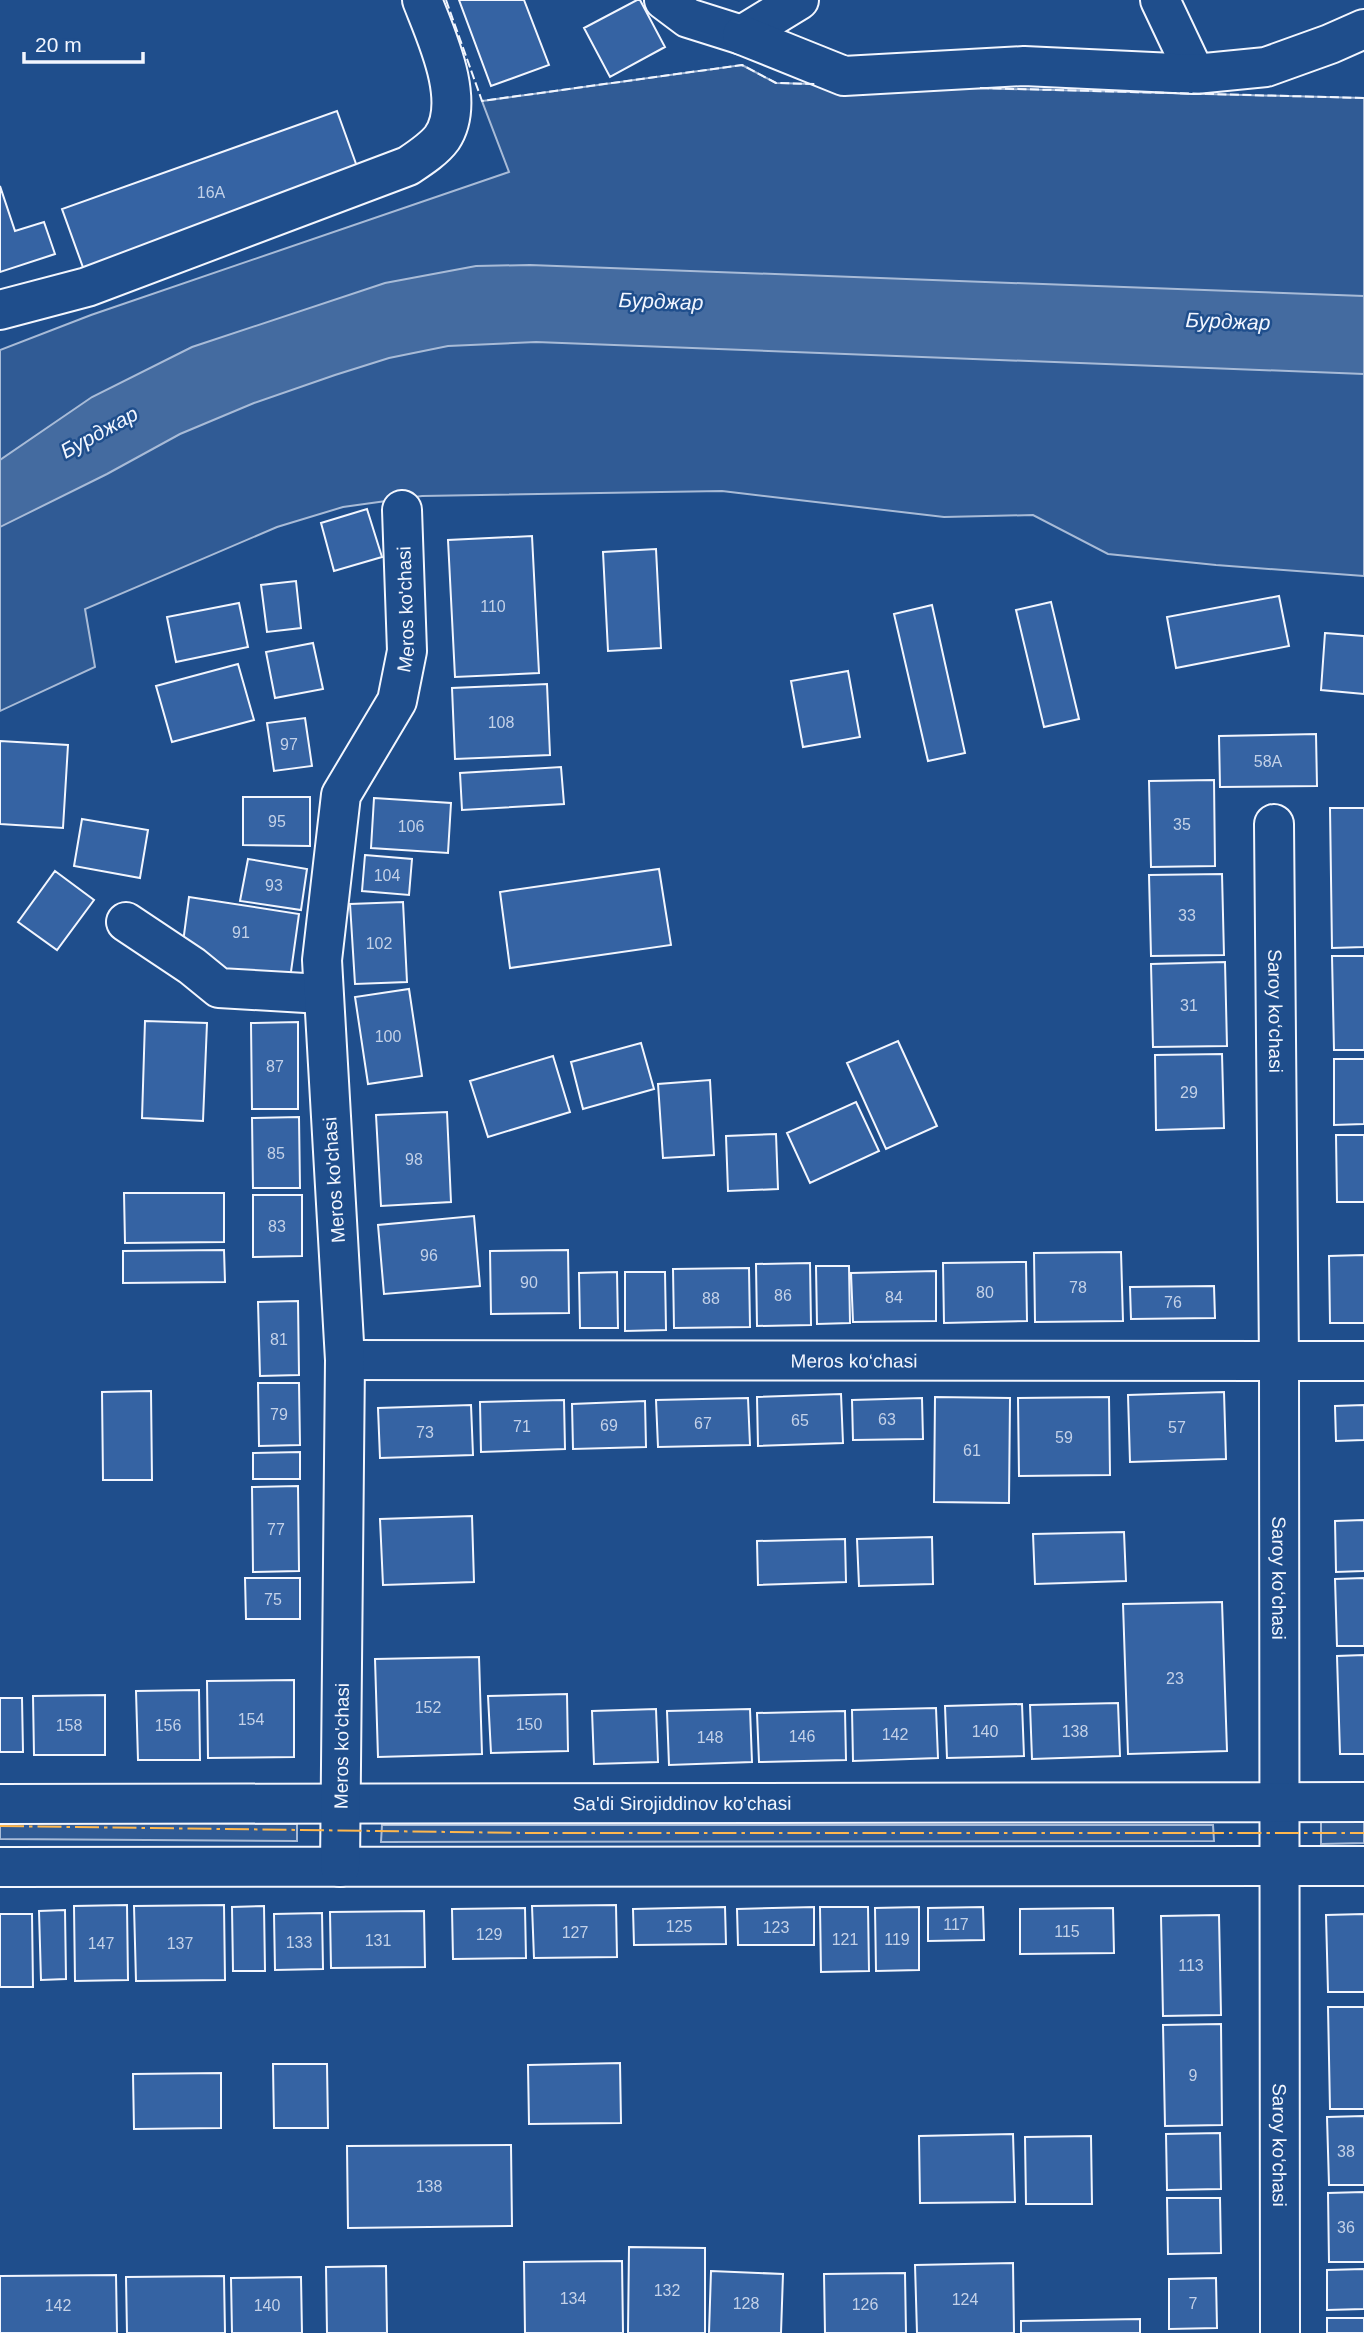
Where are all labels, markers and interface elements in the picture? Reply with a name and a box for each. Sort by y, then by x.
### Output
scale bar [24,21,144,65]
text: 20 m [35,33,82,56]
house number: 16A [197,184,226,201]
water label: Бурджар [618,288,704,314]
water label: Бурджар [1185,308,1271,334]
water label: Бурджар [56,401,142,463]
street label: Meros ko'chasi [393,546,418,674]
house number: 110 [480,598,506,615]
house number: 108 [488,714,514,731]
house number: 97 [280,736,298,753]
house number: 58A [1254,753,1283,770]
house number: 95 [268,813,286,830]
house number: 35 [1173,816,1191,833]
house number: 106 [398,818,424,835]
house number: 104 [374,867,400,884]
house number: 93 [265,877,283,894]
house number: 33 [1178,907,1196,924]
house number: 91 [232,924,250,941]
house number: 102 [366,935,392,952]
street label: Saroy ko‘chasi [1265,949,1287,1073]
house number: 31 [1180,997,1198,1014]
house number: 100 [375,1028,401,1045]
house number: 87 [266,1058,284,1075]
house number: 29 [1180,1084,1198,1101]
street label: Meros ko'chasi [319,1116,349,1244]
house number: 85 [267,1145,285,1162]
house number: 98 [405,1151,423,1168]
house number: 83 [268,1218,286,1235]
house number: 96 [420,1247,438,1264]
house number: 90 [520,1274,538,1291]
house number: 78 [1069,1279,1087,1296]
house number: 80 [976,1284,994,1301]
house number: 86 [774,1287,792,1304]
house number: 84 [885,1289,903,1306]
house number: 88 [702,1290,720,1307]
house number: 76 [1164,1294,1182,1311]
house number: 81 [270,1331,288,1348]
street label: Meros ko‘chasi [791,1350,917,1371]
house number: 79 [270,1406,288,1423]
house number: 63 [878,1411,896,1428]
house number: 65 [791,1412,809,1429]
house number: 67 [694,1415,712,1432]
house number: 69 [600,1417,618,1434]
house number: 71 [513,1418,531,1435]
house number: 57 [1168,1419,1186,1436]
house number: 73 [416,1424,434,1441]
house number: 59 [1055,1429,1073,1446]
house number: 61 [963,1442,981,1459]
street label: Saroy ko‘chasi [1269,1516,1290,1640]
house number: 77 [267,1521,285,1538]
house number: 75 [264,1591,282,1608]
house number: 23 [1166,1670,1184,1687]
street label: Meros ko'chasi [330,1683,352,1809]
house number: 152 [415,1699,441,1716]
house number: 154 [238,1711,264,1728]
house number: 150 [516,1716,542,1733]
house number: 158 [56,1717,82,1734]
house number: 156 [155,1717,181,1734]
house number: 140 [972,1723,998,1740]
house number: 138 [1062,1723,1088,1740]
house number: 142 [882,1726,908,1743]
house number: 146 [789,1728,815,1745]
house number: 148 [697,1729,723,1746]
street label: Sa'di Sirojiddinov ko'chasi [573,1792,791,1814]
house number: 117 [943,1916,969,1933]
house number: 125 [666,1918,692,1935]
house number: 123 [763,1919,789,1936]
house number: 115 [1054,1923,1080,1940]
house number: 127 [562,1924,588,1941]
house number: 129 [476,1926,502,1943]
house number: 121 [832,1931,858,1948]
house number: 119 [884,1931,910,1948]
house number: 131 [365,1932,391,1949]
house number: 133 [286,1934,312,1951]
house number: 147 [88,1935,114,1952]
house number: 137 [167,1935,193,1952]
house number: 113 [1178,1957,1204,1974]
house number: 9 [1189,2067,1198,2084]
street label: Saroy ko‘chasi [1269,2083,1290,2207]
house number: 38 [1337,2143,1355,2160]
house number: 138 [416,2178,442,2195]
house number: 36 [1337,2219,1355,2236]
house number: 132 [654,2282,680,2299]
house number: 134 [560,2290,586,2307]
house number: 124 [952,2291,978,2308]
house number: 128 [733,2295,759,2312]
house number: 7 [1189,2295,1198,2312]
house number: 126 [852,2296,878,2313]
house number: 142 [45,2297,71,2314]
house number: 140 [254,2297,280,2314]

